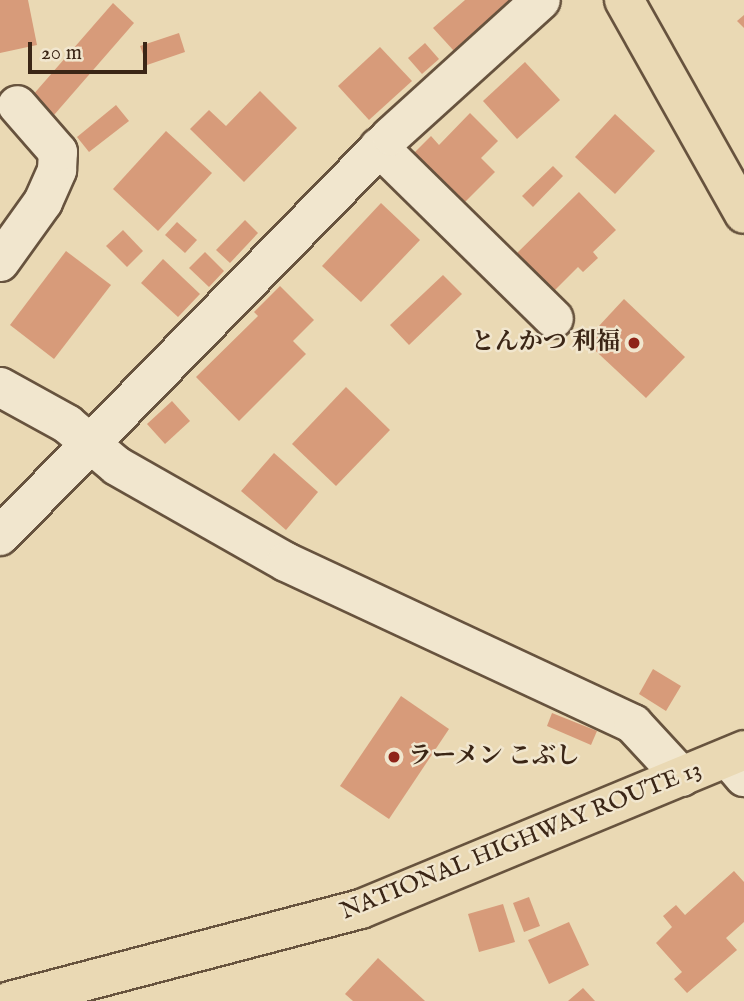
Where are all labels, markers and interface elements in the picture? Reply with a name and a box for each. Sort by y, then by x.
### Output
scale bar [32,28,150,72]
text: 20 m [41,40,82,67]
place label: とんかつ 利福 [471,329,620,357]
marker: とんかつ 利福 [626,335,642,351]
place label: ラーメン こぶし [408,743,581,771]
marker: ラーメン こぶし [386,749,402,765]
street label: NATIONAL HIGHWAY ROUTE 13 [336,755,706,927]

